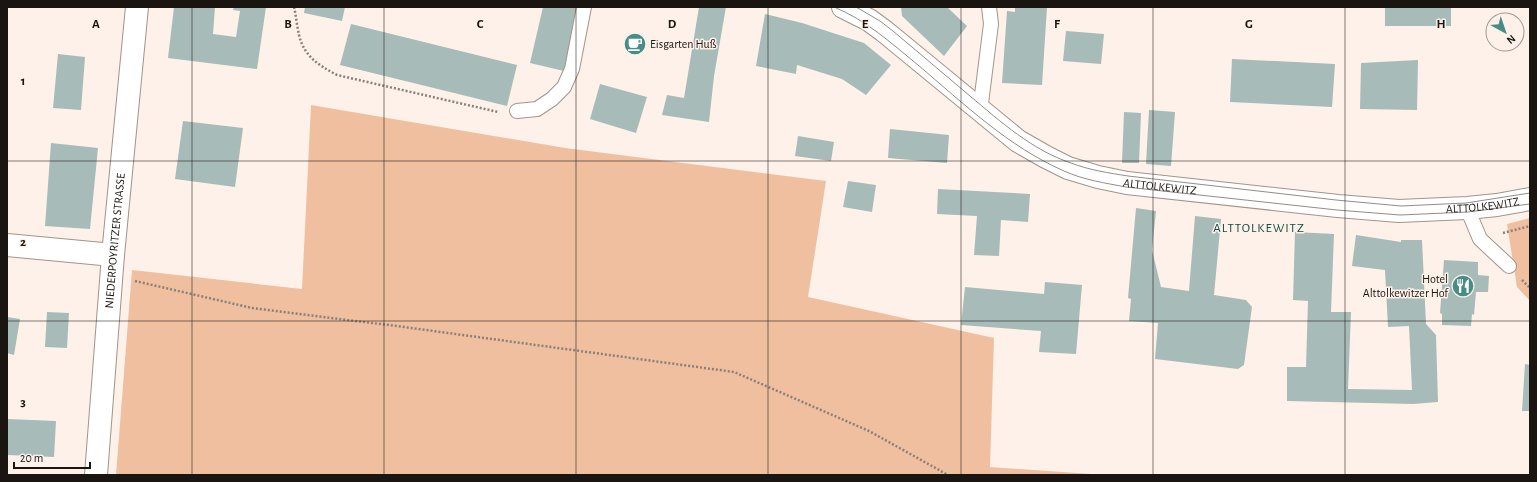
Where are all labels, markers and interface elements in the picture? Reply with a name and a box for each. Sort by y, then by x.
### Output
north arrow [1485,12,1525,52]
text: A [92,18,100,31]
text: B [284,18,292,31]
text: C [477,18,484,31]
text: D [668,18,677,31]
text: E [862,18,869,31]
text: F [1054,18,1061,31]
text: G [1245,18,1253,31]
text: H [1436,18,1446,31]
cafe icon: Eisgarten Huß [622,31,648,57]
text: N [1505,33,1518,46]
place label: Eisgarten Huß [650,38,717,50]
text: 1 [21,75,25,88]
street label: NIEDERPOYRITZER STRASSE [103,172,127,309]
street label: ALTTOLKEWITZ [1122,176,1197,197]
street label: ALTTOLKEWITZ [1446,195,1520,215]
district label: ALTTOLKEWITZ [1213,222,1305,235]
text: 2 [20,236,26,249]
place label: Hotel Alttolkewitzer Hof [1363,273,1449,299]
restaurant icon: Hotel Alttolkewitzer Hof [1450,273,1476,299]
text: 3 [20,396,26,409]
scale bar [14,444,90,470]
text: 20 m [20,452,43,464]

